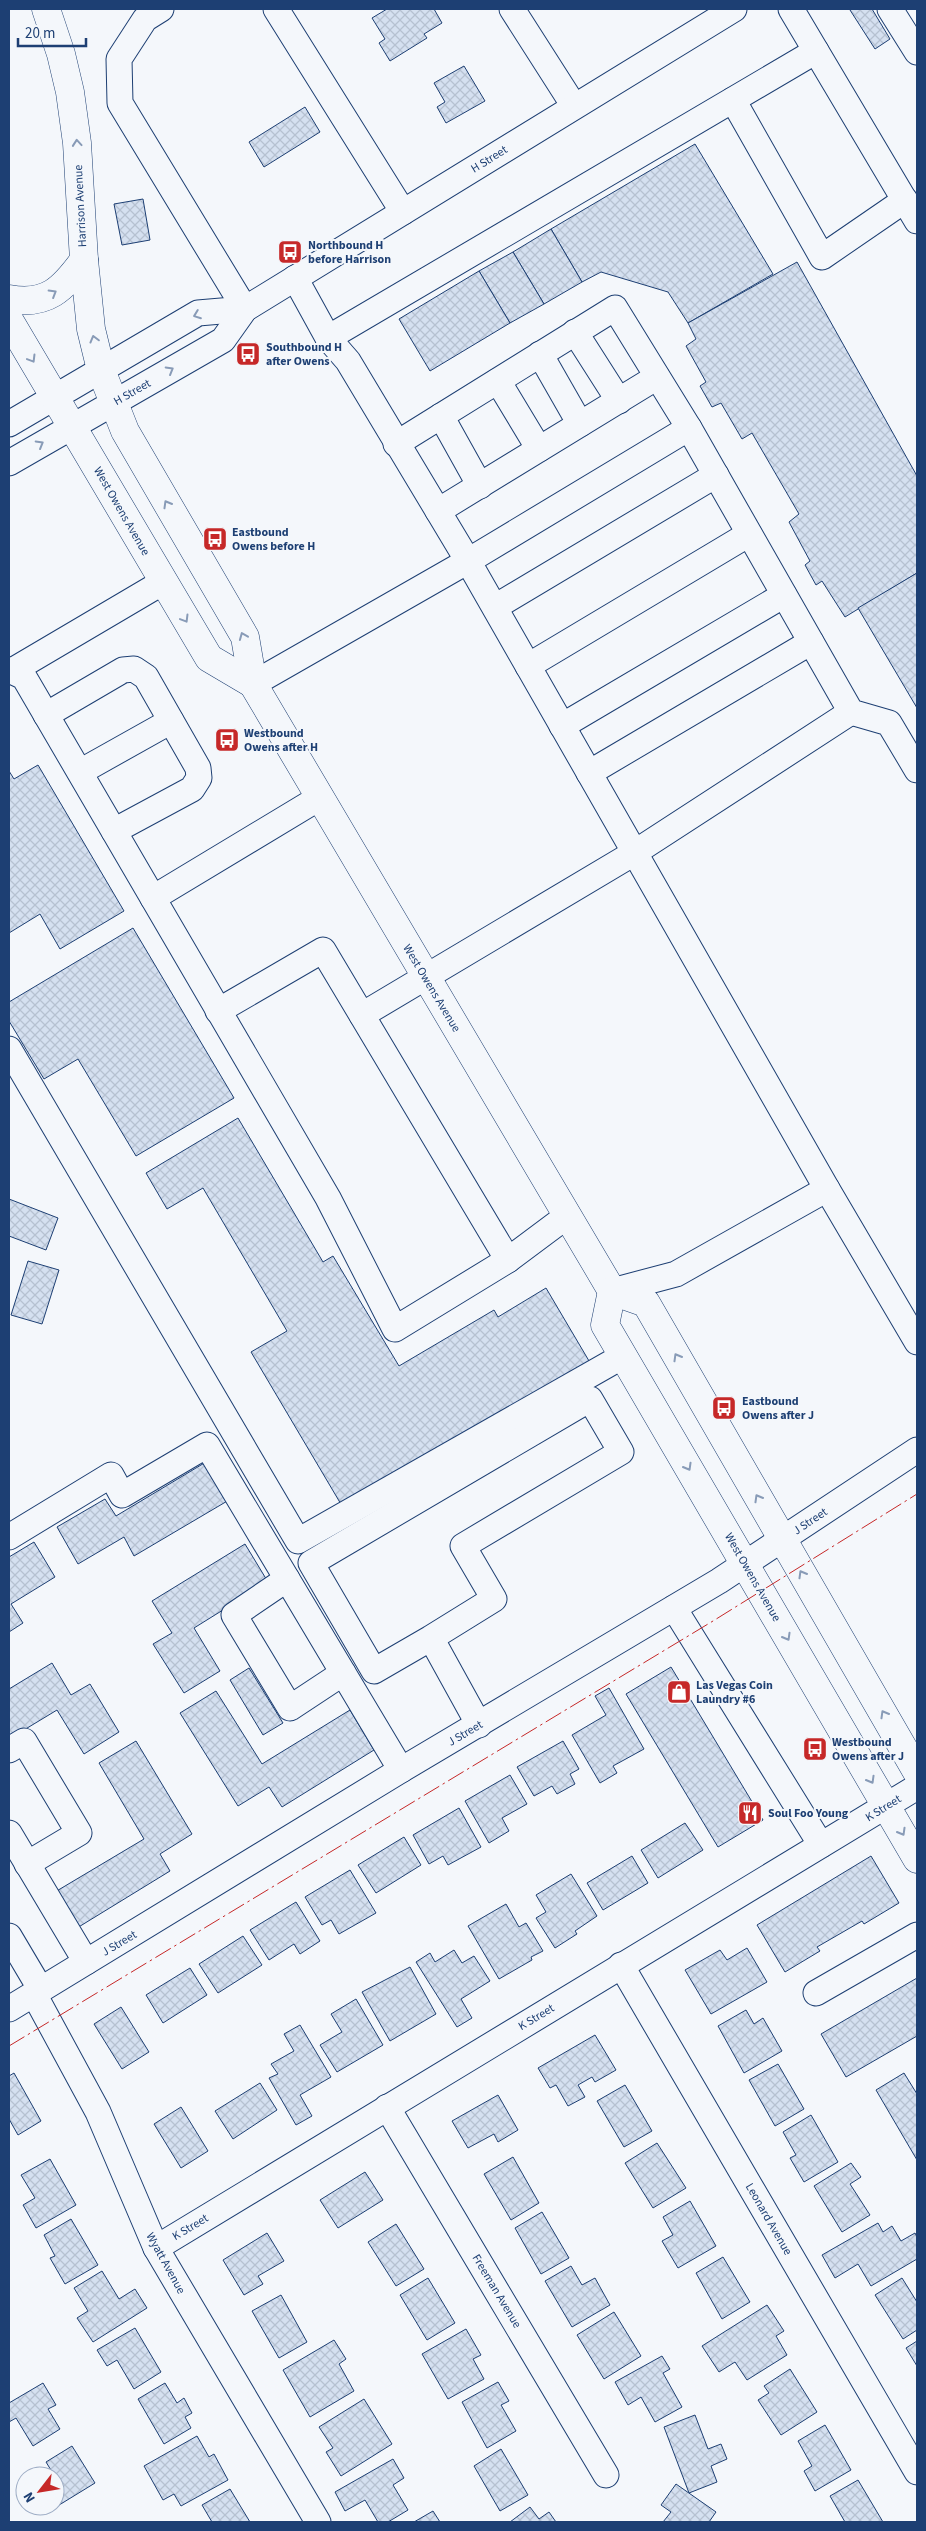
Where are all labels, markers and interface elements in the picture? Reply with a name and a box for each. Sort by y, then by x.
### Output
scale bar [18,15,85,47]
text: 20 m [25,23,55,44]
one-way arrow [71,139,82,147]
street label: H Street [468,142,511,177]
street label: Harrison Avenue [70,164,91,248]
place label: Northbound H before Harrison [308,237,391,268]
bus stop icon: Northbound H before Harrison [277,239,303,265]
one-way arrow [47,289,56,299]
one-way arrow [193,309,202,319]
one-way arrow [89,336,99,344]
place label: Southbound H after Owens [266,339,342,370]
bus stop icon: Southbound H after Owens [235,341,261,367]
one-way arrow [25,353,35,362]
one-way arrow [165,366,174,376]
street label: H Street [111,375,154,410]
one-way arrow [35,441,44,451]
street label: West Owens Avenue [89,464,154,559]
one-way arrow [164,501,174,510]
place label: Eastbound Owens before H [232,524,315,555]
bus stop icon: Eastbound Owens before H [202,526,228,552]
one-way arrow [179,613,189,622]
one-way arrow [239,632,250,641]
place label: Westbound Owens after H [244,725,318,756]
bus stop icon: Westbound Owens after H [214,727,240,753]
street label: West Owens Avenue [399,941,465,1036]
one-way arrow [673,1353,683,1362]
place label: Eastbound Owens after J [742,1393,814,1424]
bus stop icon: Eastbound Owens after J [711,1395,737,1421]
one-way arrow [681,1461,691,1470]
one-way arrow [755,1494,765,1503]
street label: J Street [790,1504,831,1539]
street label: West Owens Avenue [720,1530,785,1625]
one-way arrow [798,1570,808,1579]
one-way arrow [781,1631,791,1640]
place label: Las Vegas Coin Laundry #6 [696,1677,773,1708]
shop icon: Las Vegas Coin Laundry #6 [666,1679,692,1705]
one-way arrow [880,1711,890,1720]
street label: J Street [444,1716,486,1751]
place label: Westbound Owens after J [832,1734,904,1765]
bus stop icon: Westbound Owens after J [802,1736,828,1762]
one-way arrow [865,1775,875,1784]
street label: K Street [862,1791,904,1826]
restaurant icon: Soul Foo Young [737,1800,763,1826]
place label: Soul Foo Young [768,1805,849,1822]
one-way arrow [895,1827,905,1836]
street label: J Street [98,1926,140,1961]
street label: K Street [515,2000,558,2035]
street label: Leonard Avenue [741,2180,796,2259]
street label: K Street [169,2210,212,2245]
street label: Wyatt Avenue [142,2229,189,2297]
street label: Freeman Avenue [468,2251,525,2331]
north arrow [15,2466,65,2516]
text: N [19,2488,41,2506]

